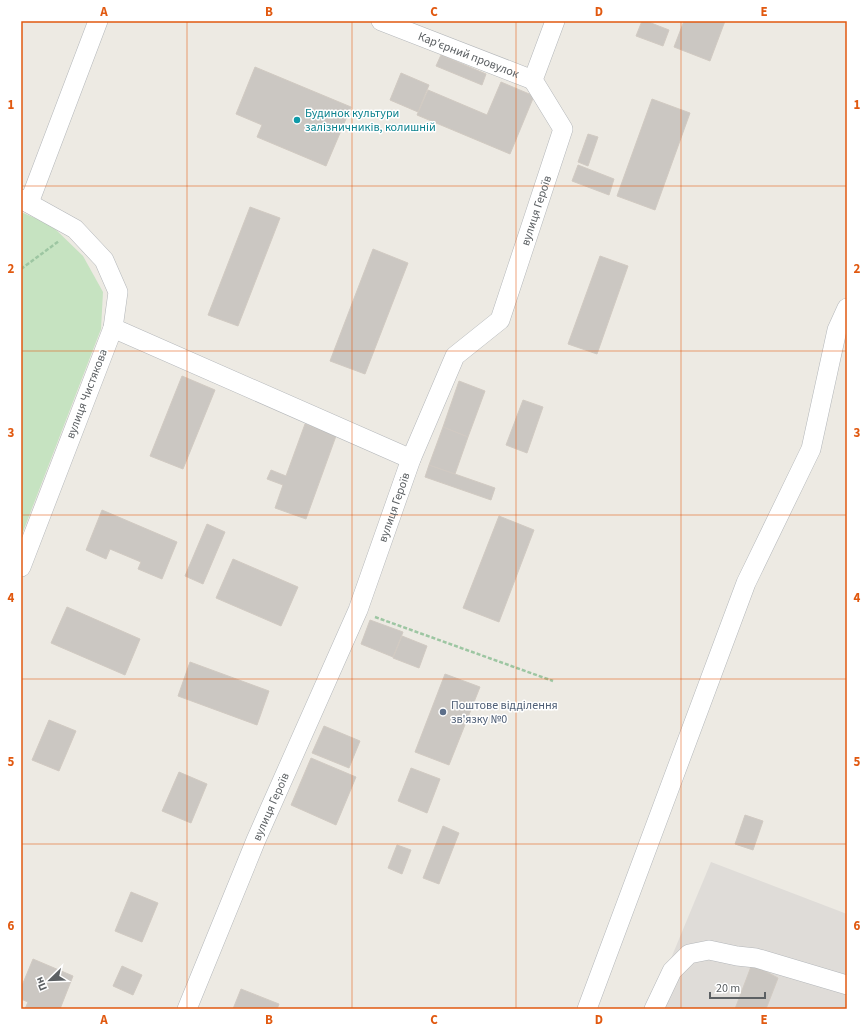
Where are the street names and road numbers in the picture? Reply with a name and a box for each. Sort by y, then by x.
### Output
street label: Кар'єрний провулок [416,28,522,82]
street label: вулиця Героїв [517,173,556,248]
street label: вулиця Чистякова [62,347,112,441]
street label: вулиця Героїв [374,470,414,545]
street label: вулиця Героїв [248,770,293,843]

